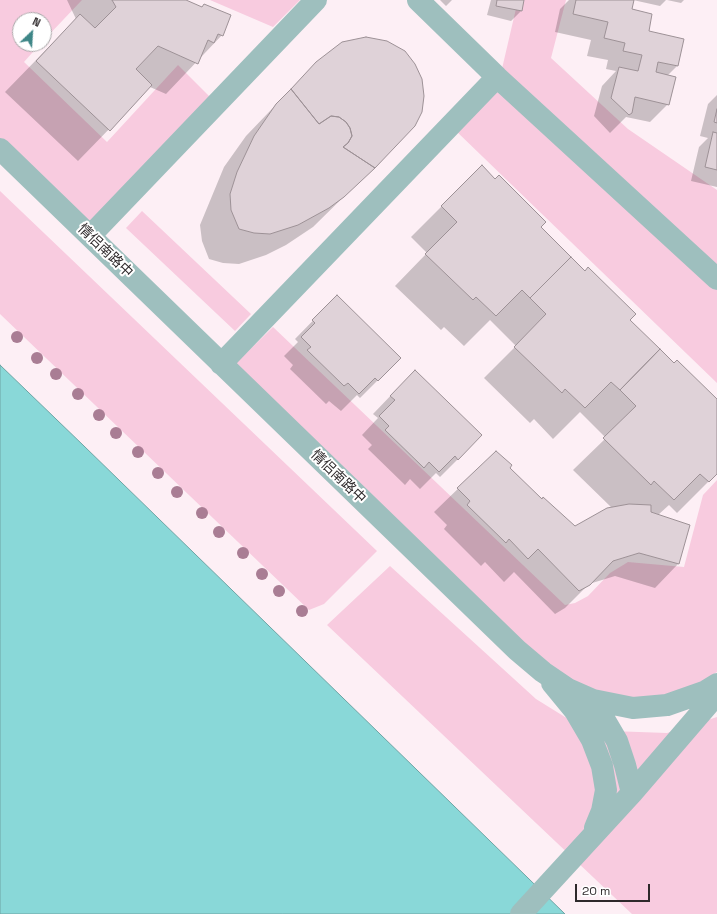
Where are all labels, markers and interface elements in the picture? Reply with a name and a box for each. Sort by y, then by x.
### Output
north arrow [12,12,52,52]
text: N [30,14,43,30]
street label: 情侣南路中 [74,221,136,281]
street label: 情侣南路中 [307,447,369,507]
scale bar [577,876,652,902]
text: 20 m [582,883,610,899]

